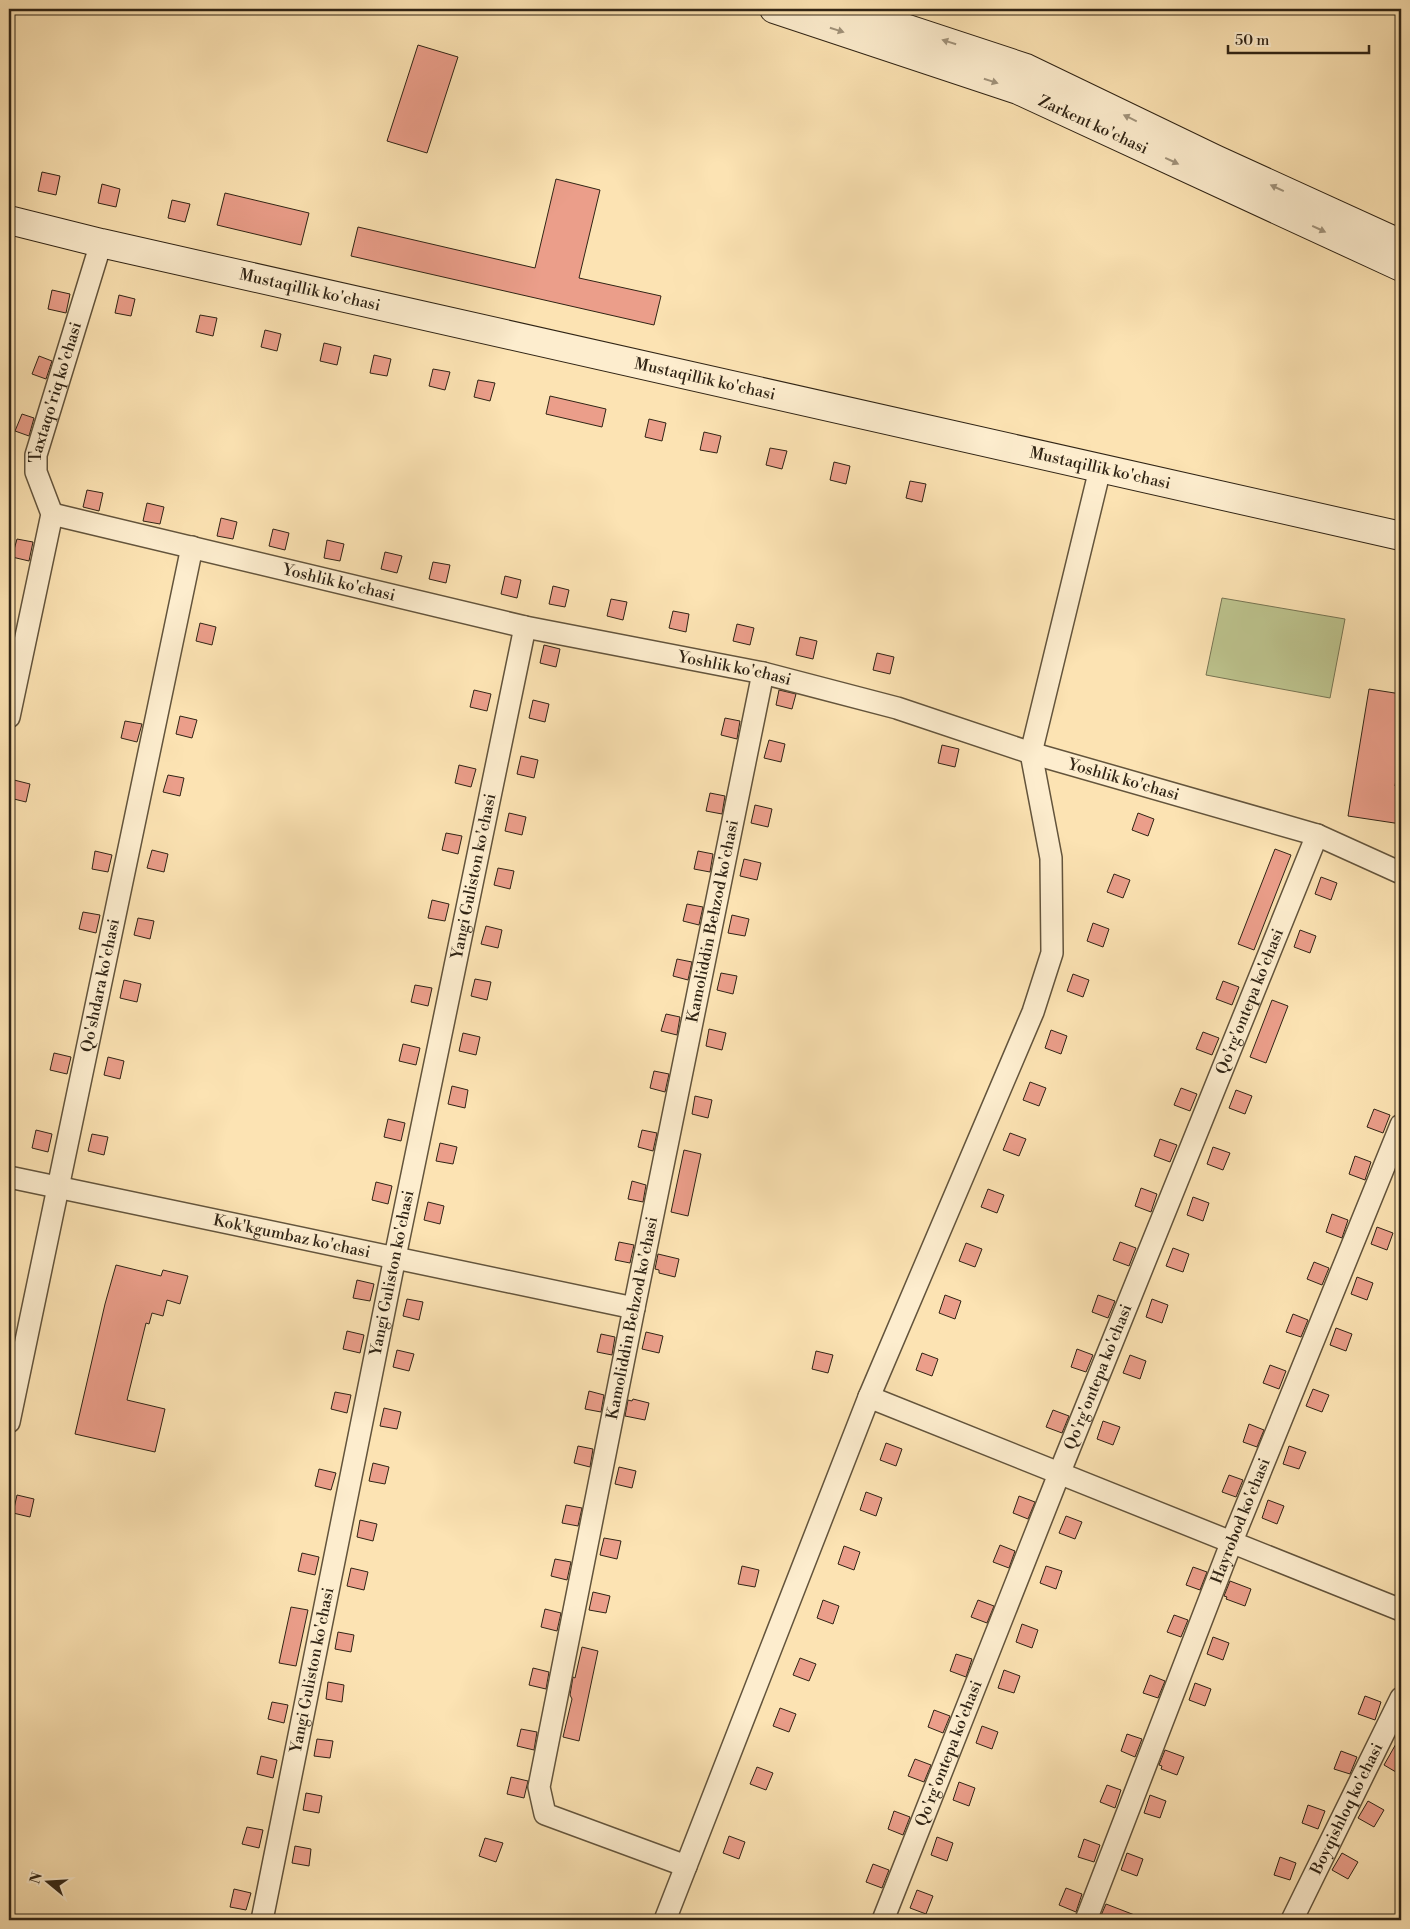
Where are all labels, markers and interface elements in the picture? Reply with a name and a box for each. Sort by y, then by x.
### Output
scale bar [1228,22,1369,54]
one-way arrow [830,26,845,34]
text: 50 m [1235,31,1269,50]
one-way arrow [941,38,956,46]
one-way arrow [984,77,999,85]
street label: Zarkent ko'chasi [1035,91,1151,159]
one-way arrow [1123,114,1138,122]
one-way arrow [1164,156,1179,165]
one-way arrow [1270,183,1284,191]
one-way arrow [1312,225,1326,233]
street label: Mustaqillik ko'chasi [237,264,382,316]
street label: Taxtaqo'riq ko'chasi [26,320,86,463]
street label: Mustaqillik ko'chasi [633,354,777,405]
street label: Mustaqillik ko'chasi [1028,443,1173,494]
street label: Yoshlik ko'chasi [280,559,397,606]
street label: Yoshlik ko'chasi [675,647,793,690]
street label: Yoshlik ko'chasi [1065,754,1182,805]
street label: Yangi Guliston ko'chasi [447,792,500,962]
street label: Kamoliddin Behzod ko'chasi [682,818,743,1024]
street label: Qo'shdara ko'chasi [77,917,124,1054]
street label: Qo'rg'ontepa ko'chasi [1211,926,1288,1077]
street label: Yangi Guliston ko'chasi [365,1188,419,1358]
street label: Kok'kgumbaz ko'chasi [212,1210,372,1262]
street label: Kamoliddin Behzod ko'chasi [602,1215,662,1421]
street label: Qo'rg'ontepa ko'chasi [1060,1301,1136,1453]
street label: Hayrobod ko'chasi [1207,1455,1275,1586]
street label: Yangi Guliston ko'chasi [286,1586,339,1755]
street label: Qo'rg'ontepa ko'chasi [911,1678,987,1829]
street label: Boyqishloq ko'chasi [1306,1740,1387,1879]
north arrow [22,1856,72,1906]
text: N [26,1870,47,1886]

